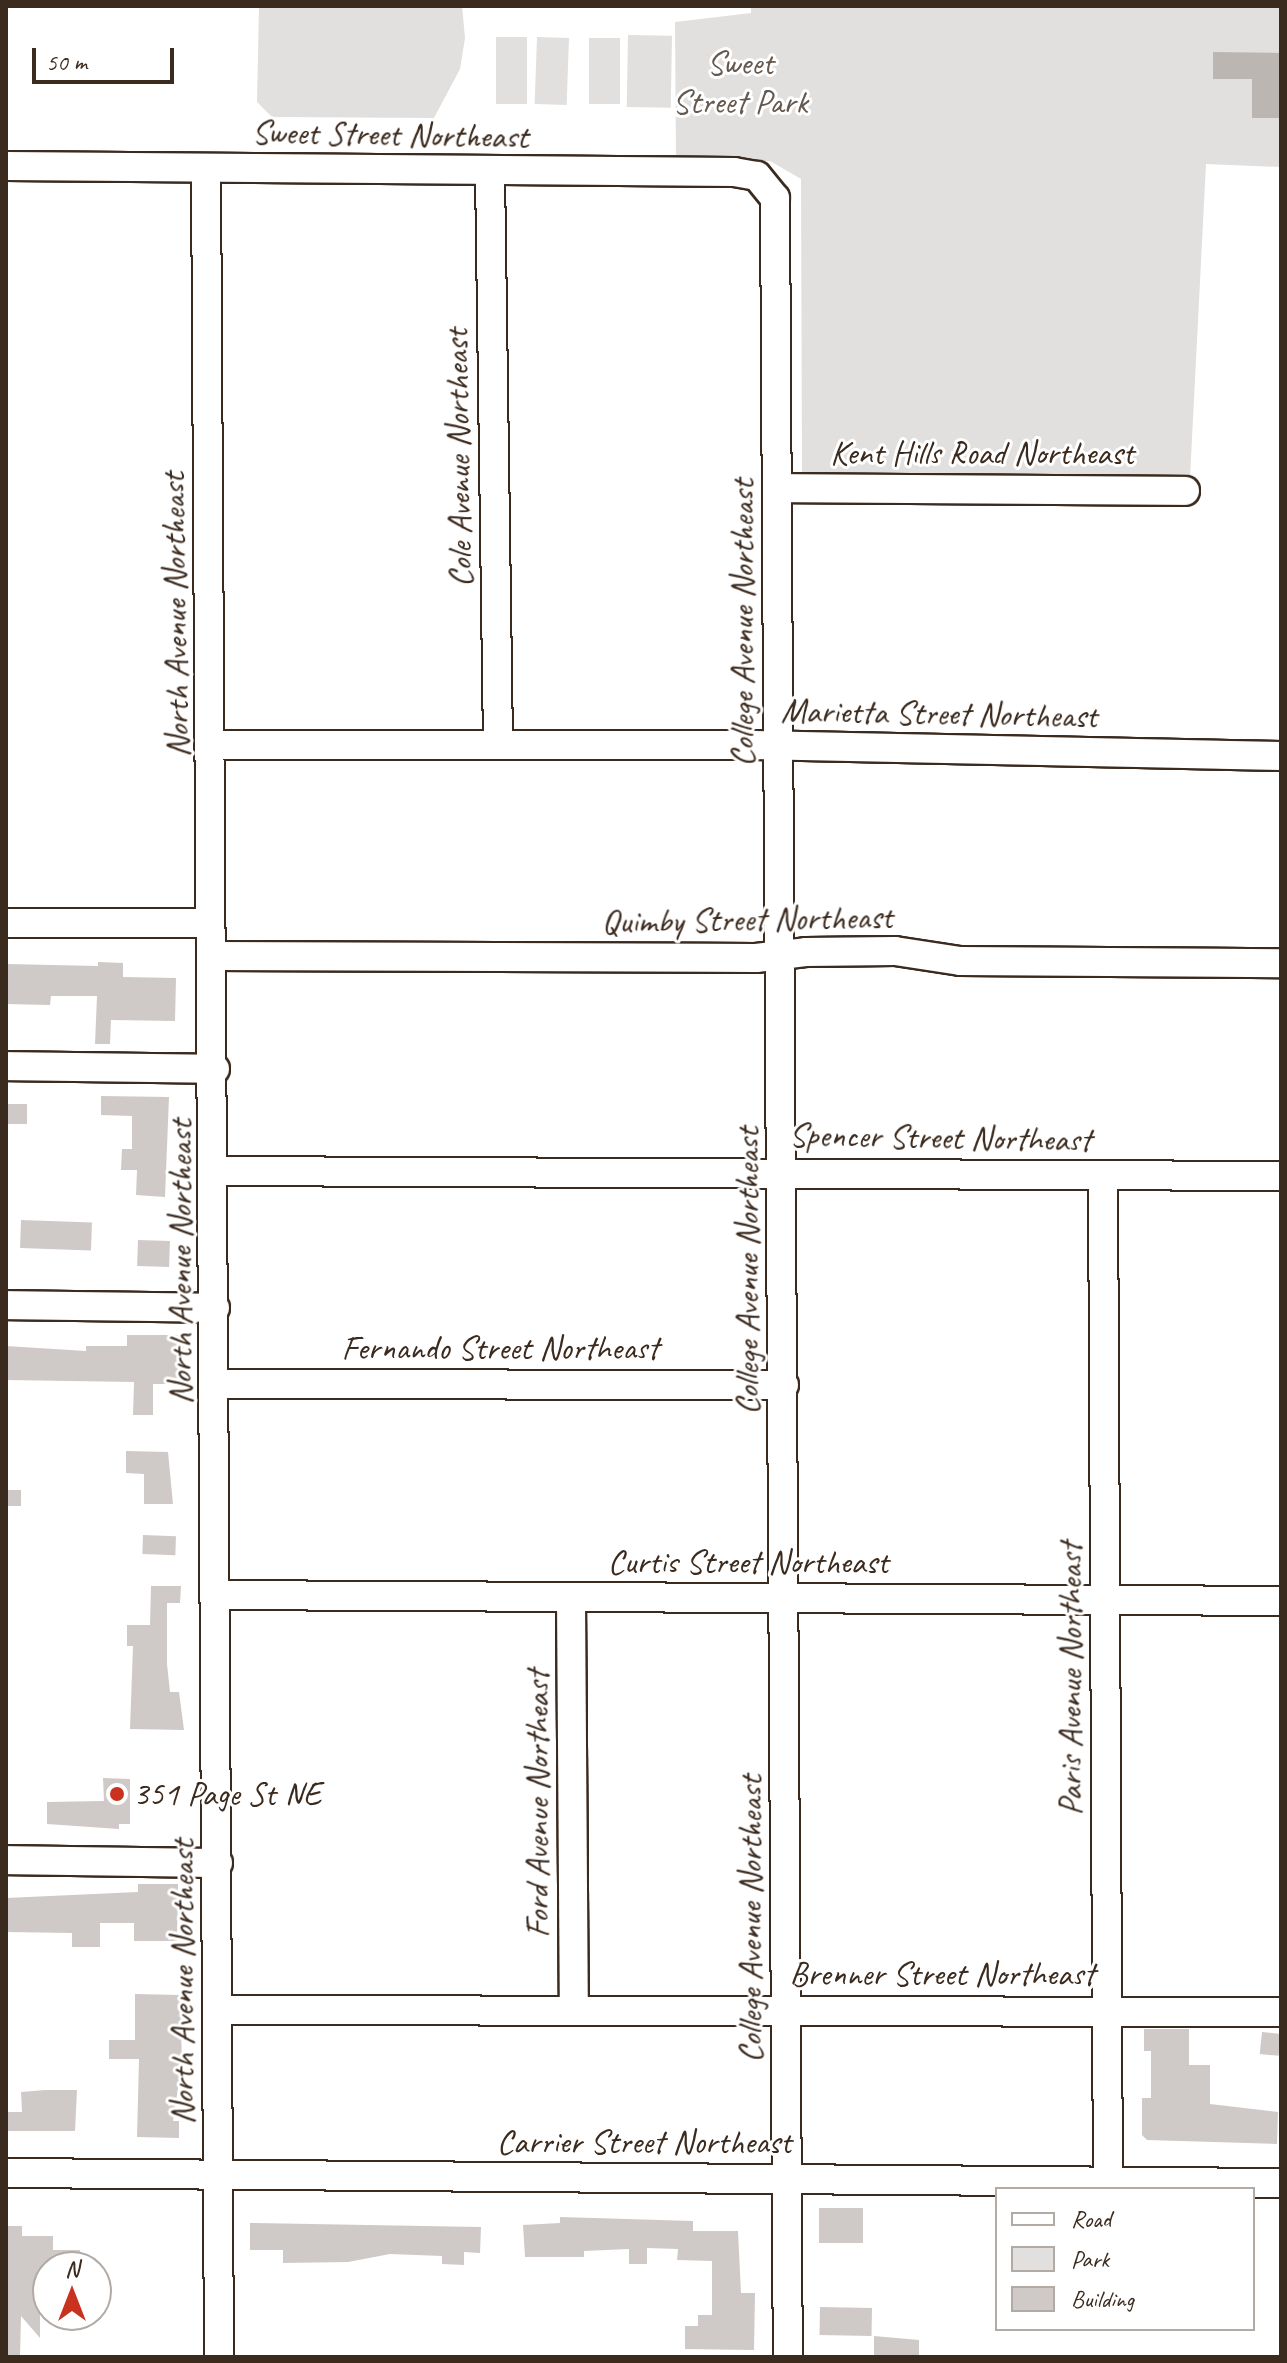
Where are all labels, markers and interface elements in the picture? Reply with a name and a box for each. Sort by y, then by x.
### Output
scale bar [36,32,178,82]
park label: Sweet Street Park [672,42,808,122]
text: 50 m [46,47,87,77]
street label: Sweet Street Northeast [252,111,528,157]
street label: Cole Avenue Northeast [435,328,481,588]
street label: Kent Hills Road Northeast [831,433,1133,473]
street label: North Avenue Northeast [152,472,198,758]
street label: College Avenue Northeast [722,479,762,767]
street label: Marietta Street Northeast [781,690,1097,736]
street label: Quimby Street Northeast [601,896,893,942]
street label: Spencer Street Northeast [789,1114,1091,1160]
street label: North Avenue Northeast [160,1119,200,1405]
street label: College Avenue Northeast [727,1127,767,1415]
street label: Fernando Street Northeast [341,1328,659,1368]
street label: Curtis Street Northeast [608,1542,888,1582]
street label: Paris Avenue Northeast [1050,1542,1090,1816]
street label: Ford Avenue Northeast [517,1671,557,1937]
place label: 351 Page St NE [133,1774,323,1814]
street label: College Avenue Northeast [730,1775,770,2063]
marker: 351 Page St NE [108,1785,126,1803]
street label: North Avenue Northeast [162,1839,202,2125]
street label: Brenner Street Northeast [790,1954,1094,1994]
street label: Carrier Street Northeast [497,2122,791,2162]
legend [995,2187,1255,2331]
text: Road [1071,2204,1111,2234]
text: Park [1071,2244,1109,2274]
north arrow [32,2251,112,2331]
text: N [65,2255,79,2283]
text: Building [1071,2284,1134,2314]

